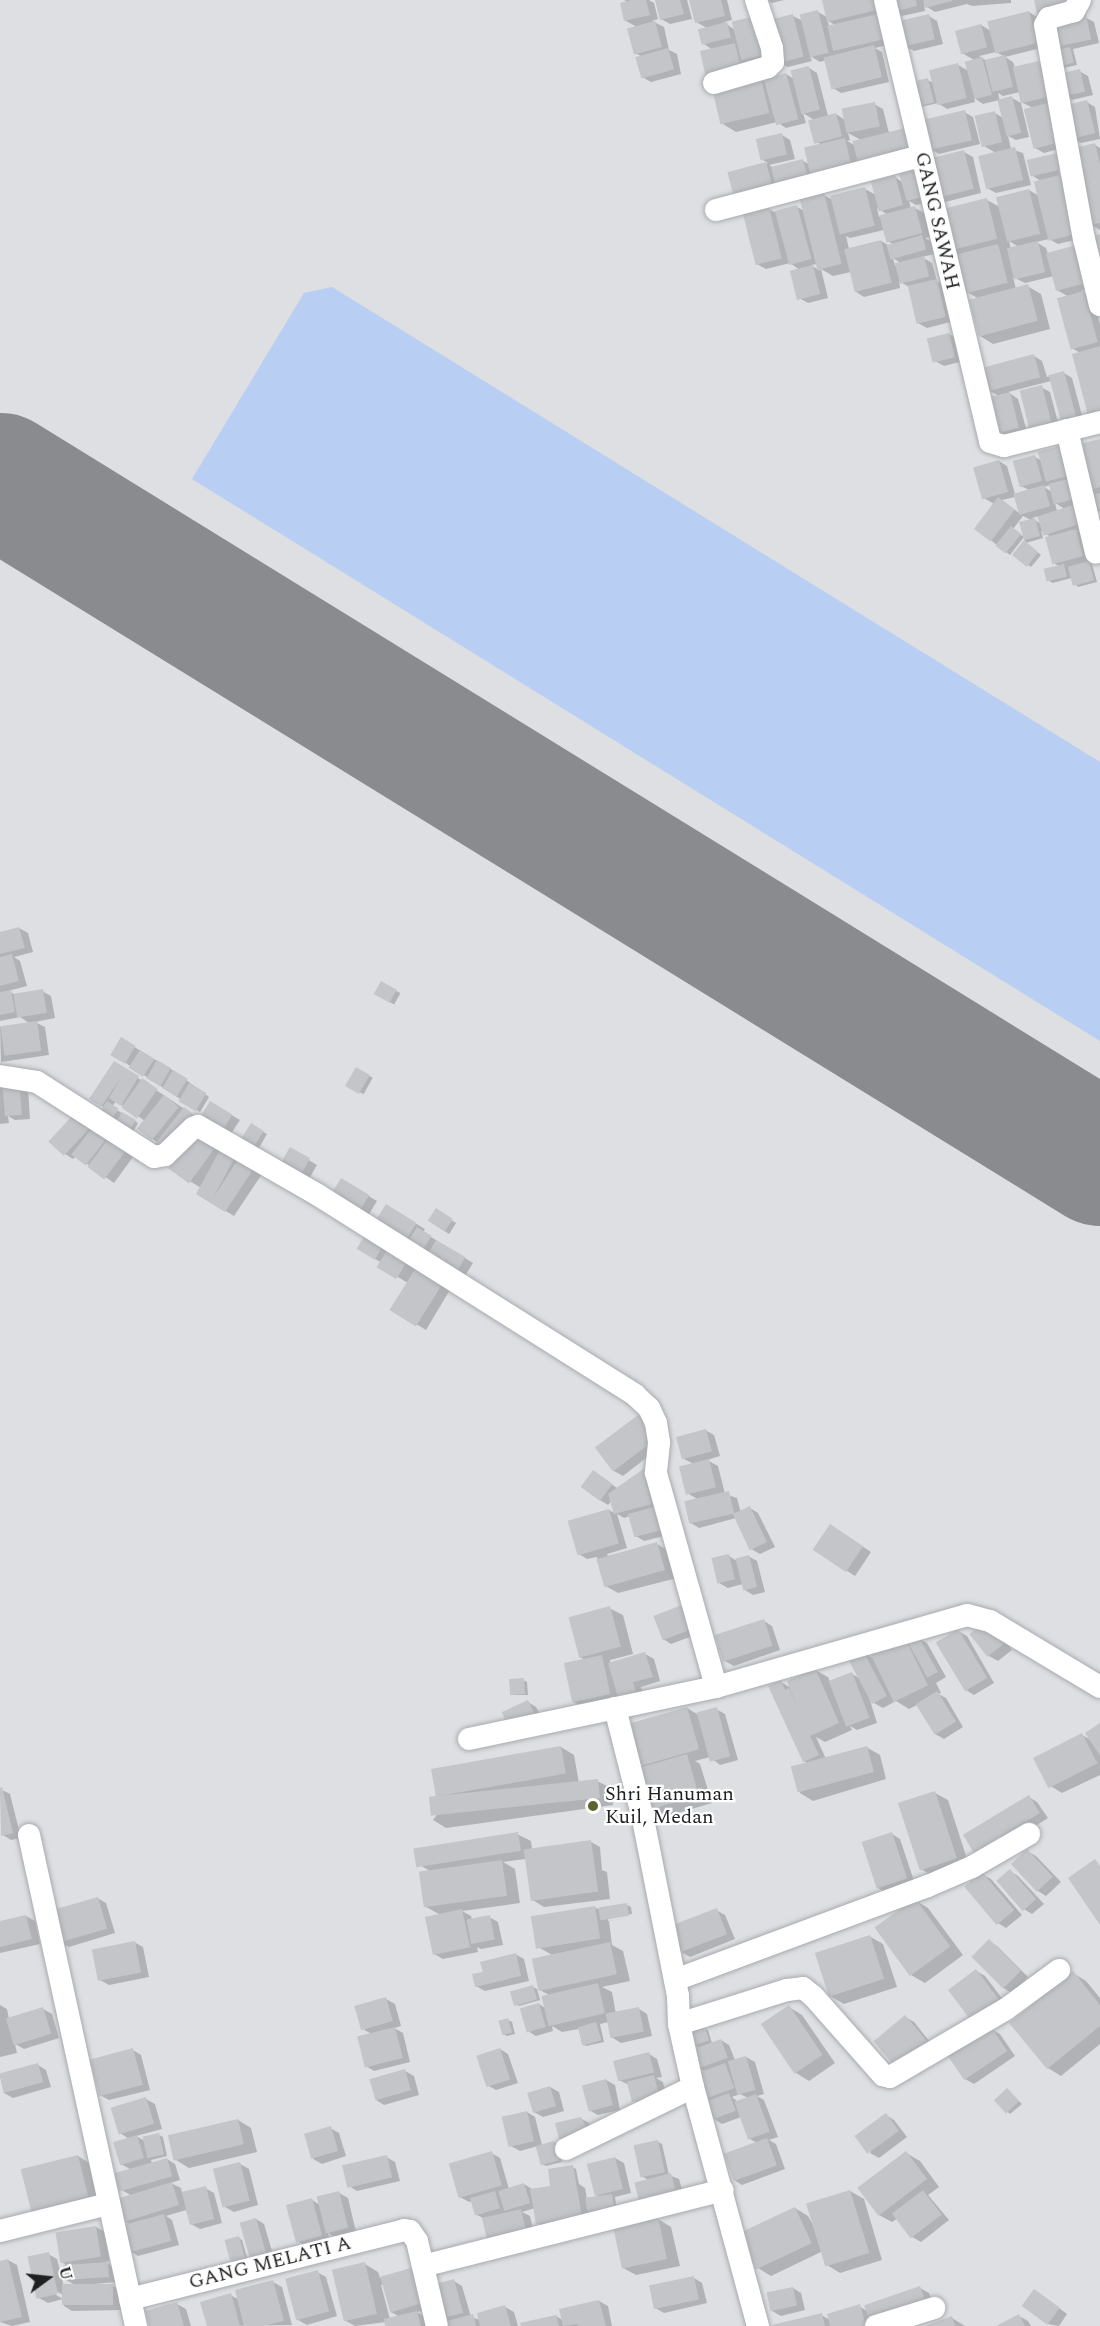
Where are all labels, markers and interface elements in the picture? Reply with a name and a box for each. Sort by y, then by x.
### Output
street label: GANG SAWAH [909,150,965,292]
place label: Shri Hanuman Kuil, Medan [605,1782,734,1829]
marker: Shri Hanuman Kuil, Medan [586,1799,600,1813]
street label: GANG MELATI A [186,2231,354,2295]
north arrow [18,2248,78,2308]
text: U [52,2264,79,2283]

